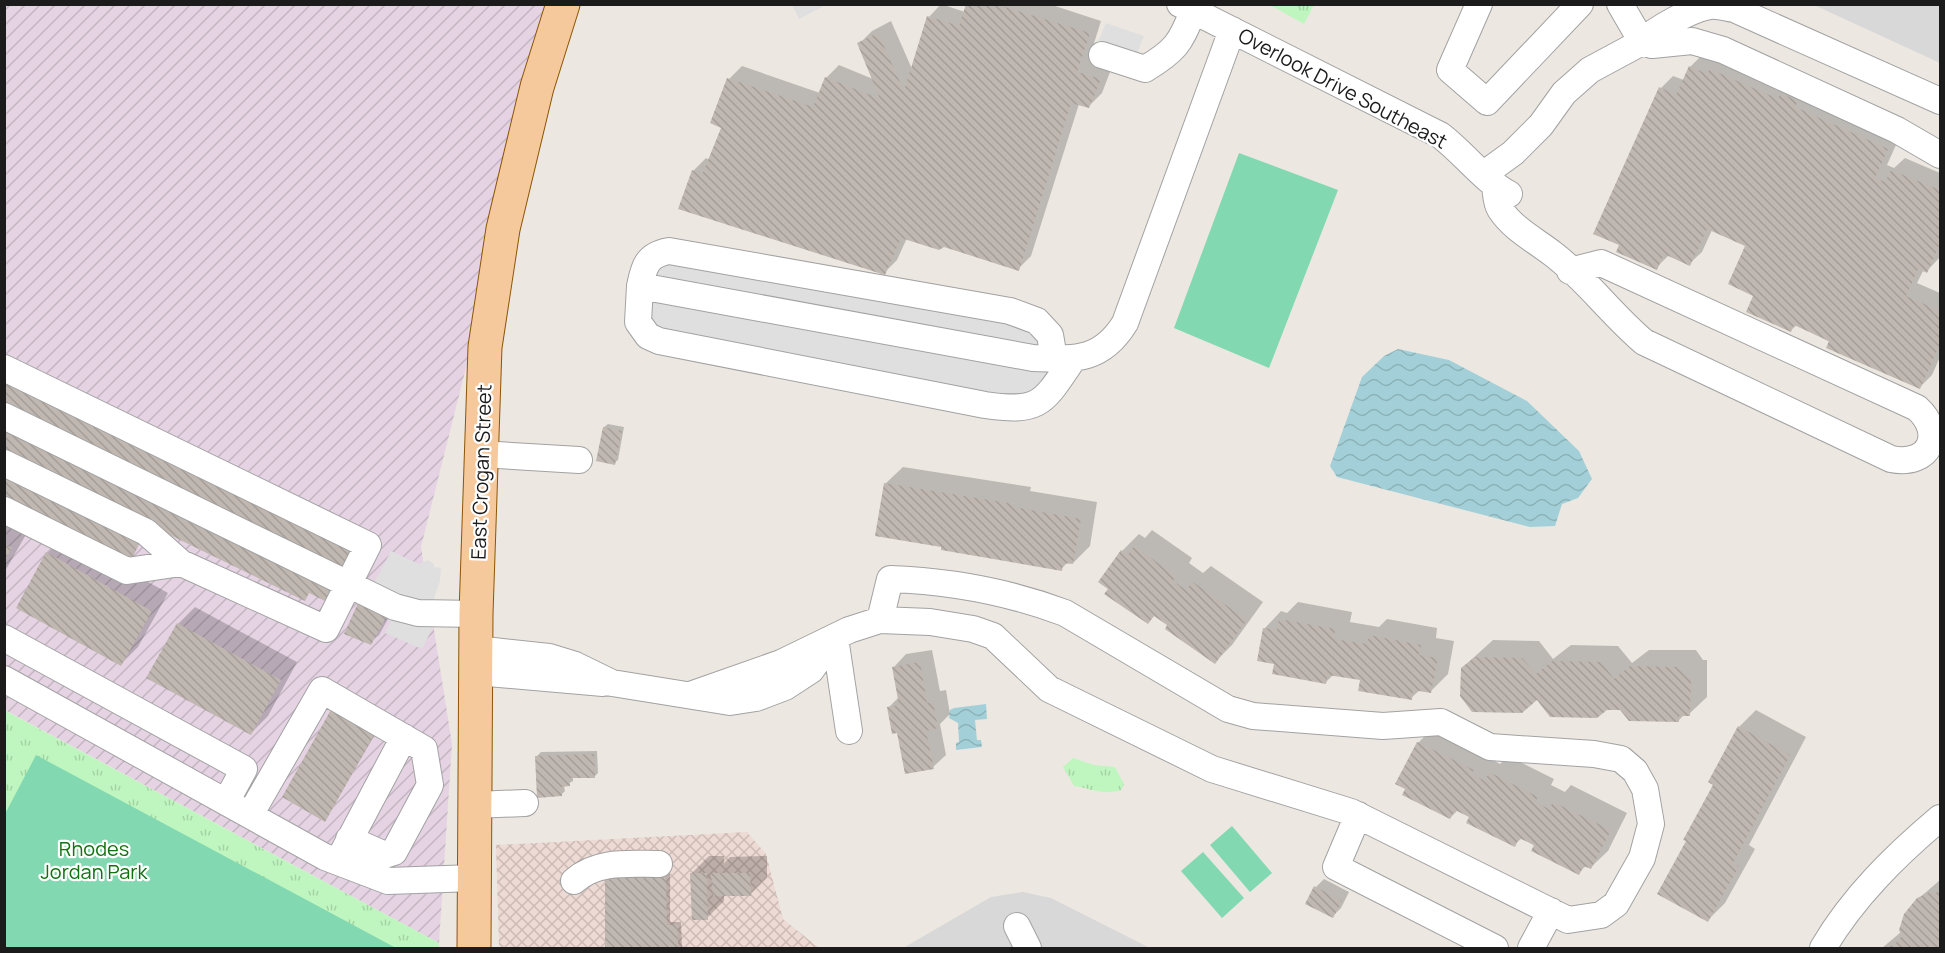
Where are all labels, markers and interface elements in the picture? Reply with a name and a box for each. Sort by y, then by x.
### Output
street label: Overlook Drive Southeast [1234,21,1452,155]
street label: East Crogan Street [464,384,498,560]
park label: Rhodes Jordan Park [41,835,148,885]

